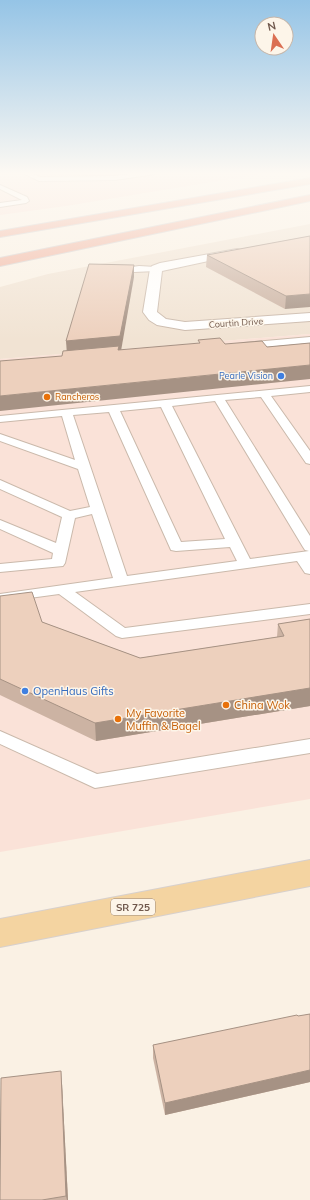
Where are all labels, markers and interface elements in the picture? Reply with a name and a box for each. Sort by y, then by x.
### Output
north arrow [254,16,294,56]
text: N [266,19,277,34]
street label: Courtin Drive [208,315,264,330]
place label: Pearle Vision [219,370,273,381]
marker: Pearle Vision [276,371,286,381]
place label: Rancheros [55,391,99,402]
marker: Rancheros [42,392,52,402]
place label: OpenHaus Gifts [33,684,114,698]
marker: OpenHaus Gifts [20,686,30,696]
place label: China Wok [234,698,290,712]
marker: China Wok [221,700,231,710]
place label: My Favorite Muffin & Bagel [126,706,201,733]
marker: My Favorite Muffin & Bagel [113,714,123,724]
road number: SR 725 [111,899,155,915]

